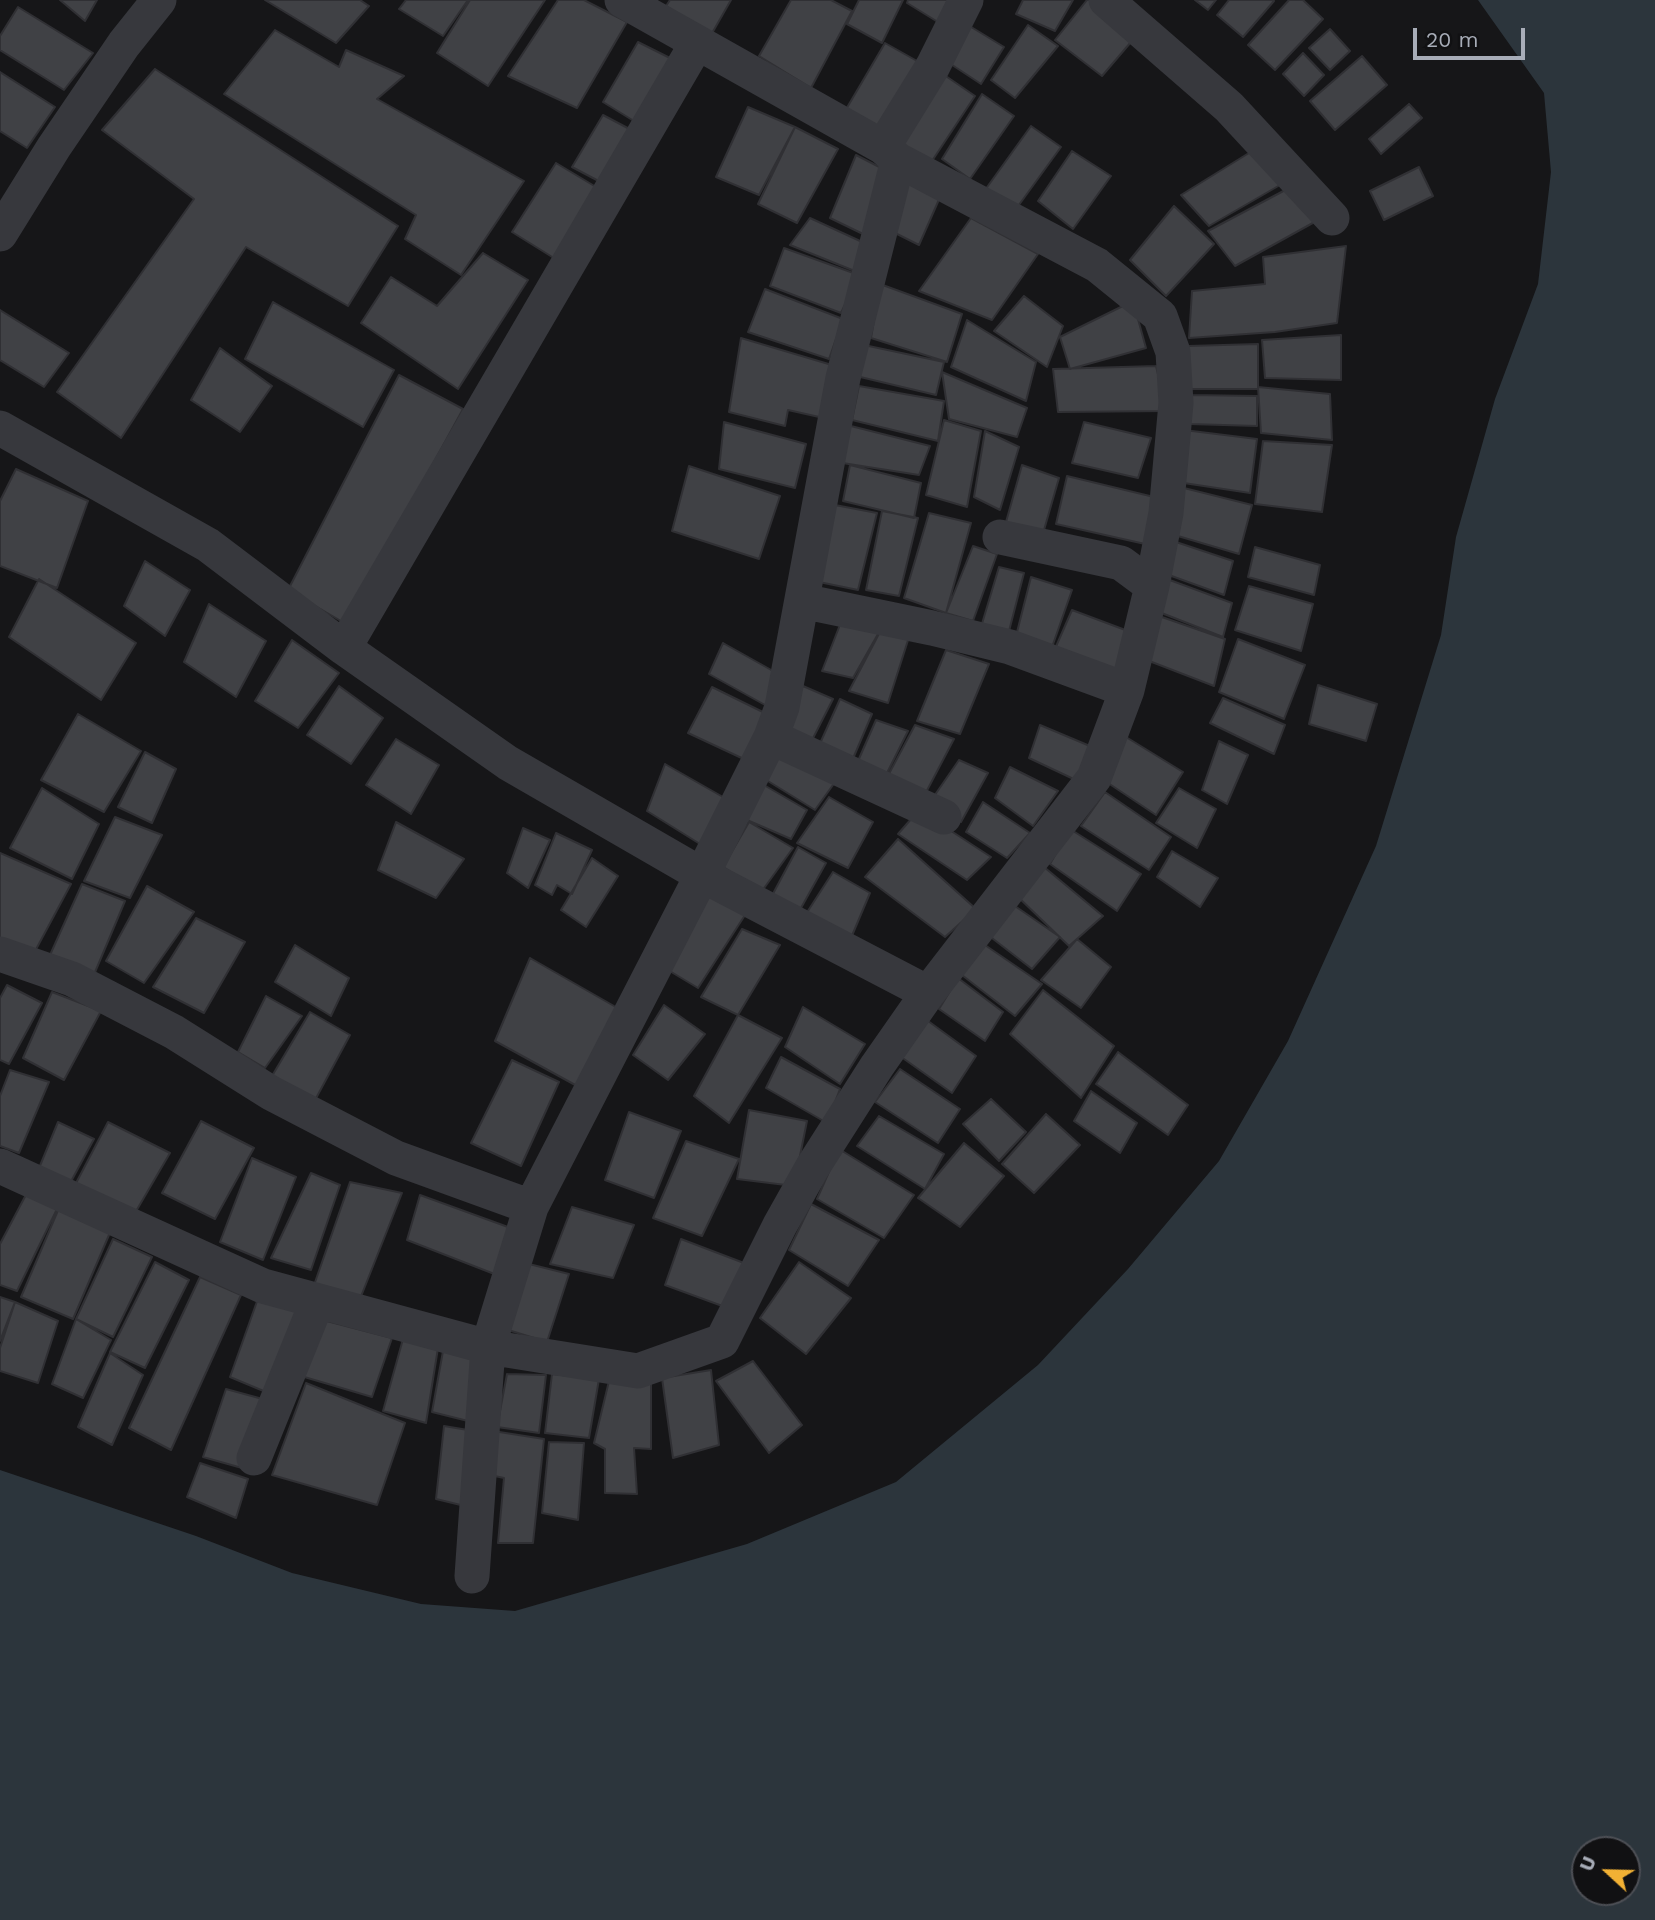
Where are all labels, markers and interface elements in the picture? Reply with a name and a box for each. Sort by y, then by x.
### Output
scale bar [1417,14,1529,58]
text: 20 m [1426,27,1478,52]
north arrow [1571,1836,1641,1906]
text: U [1575,1853,1601,1874]

